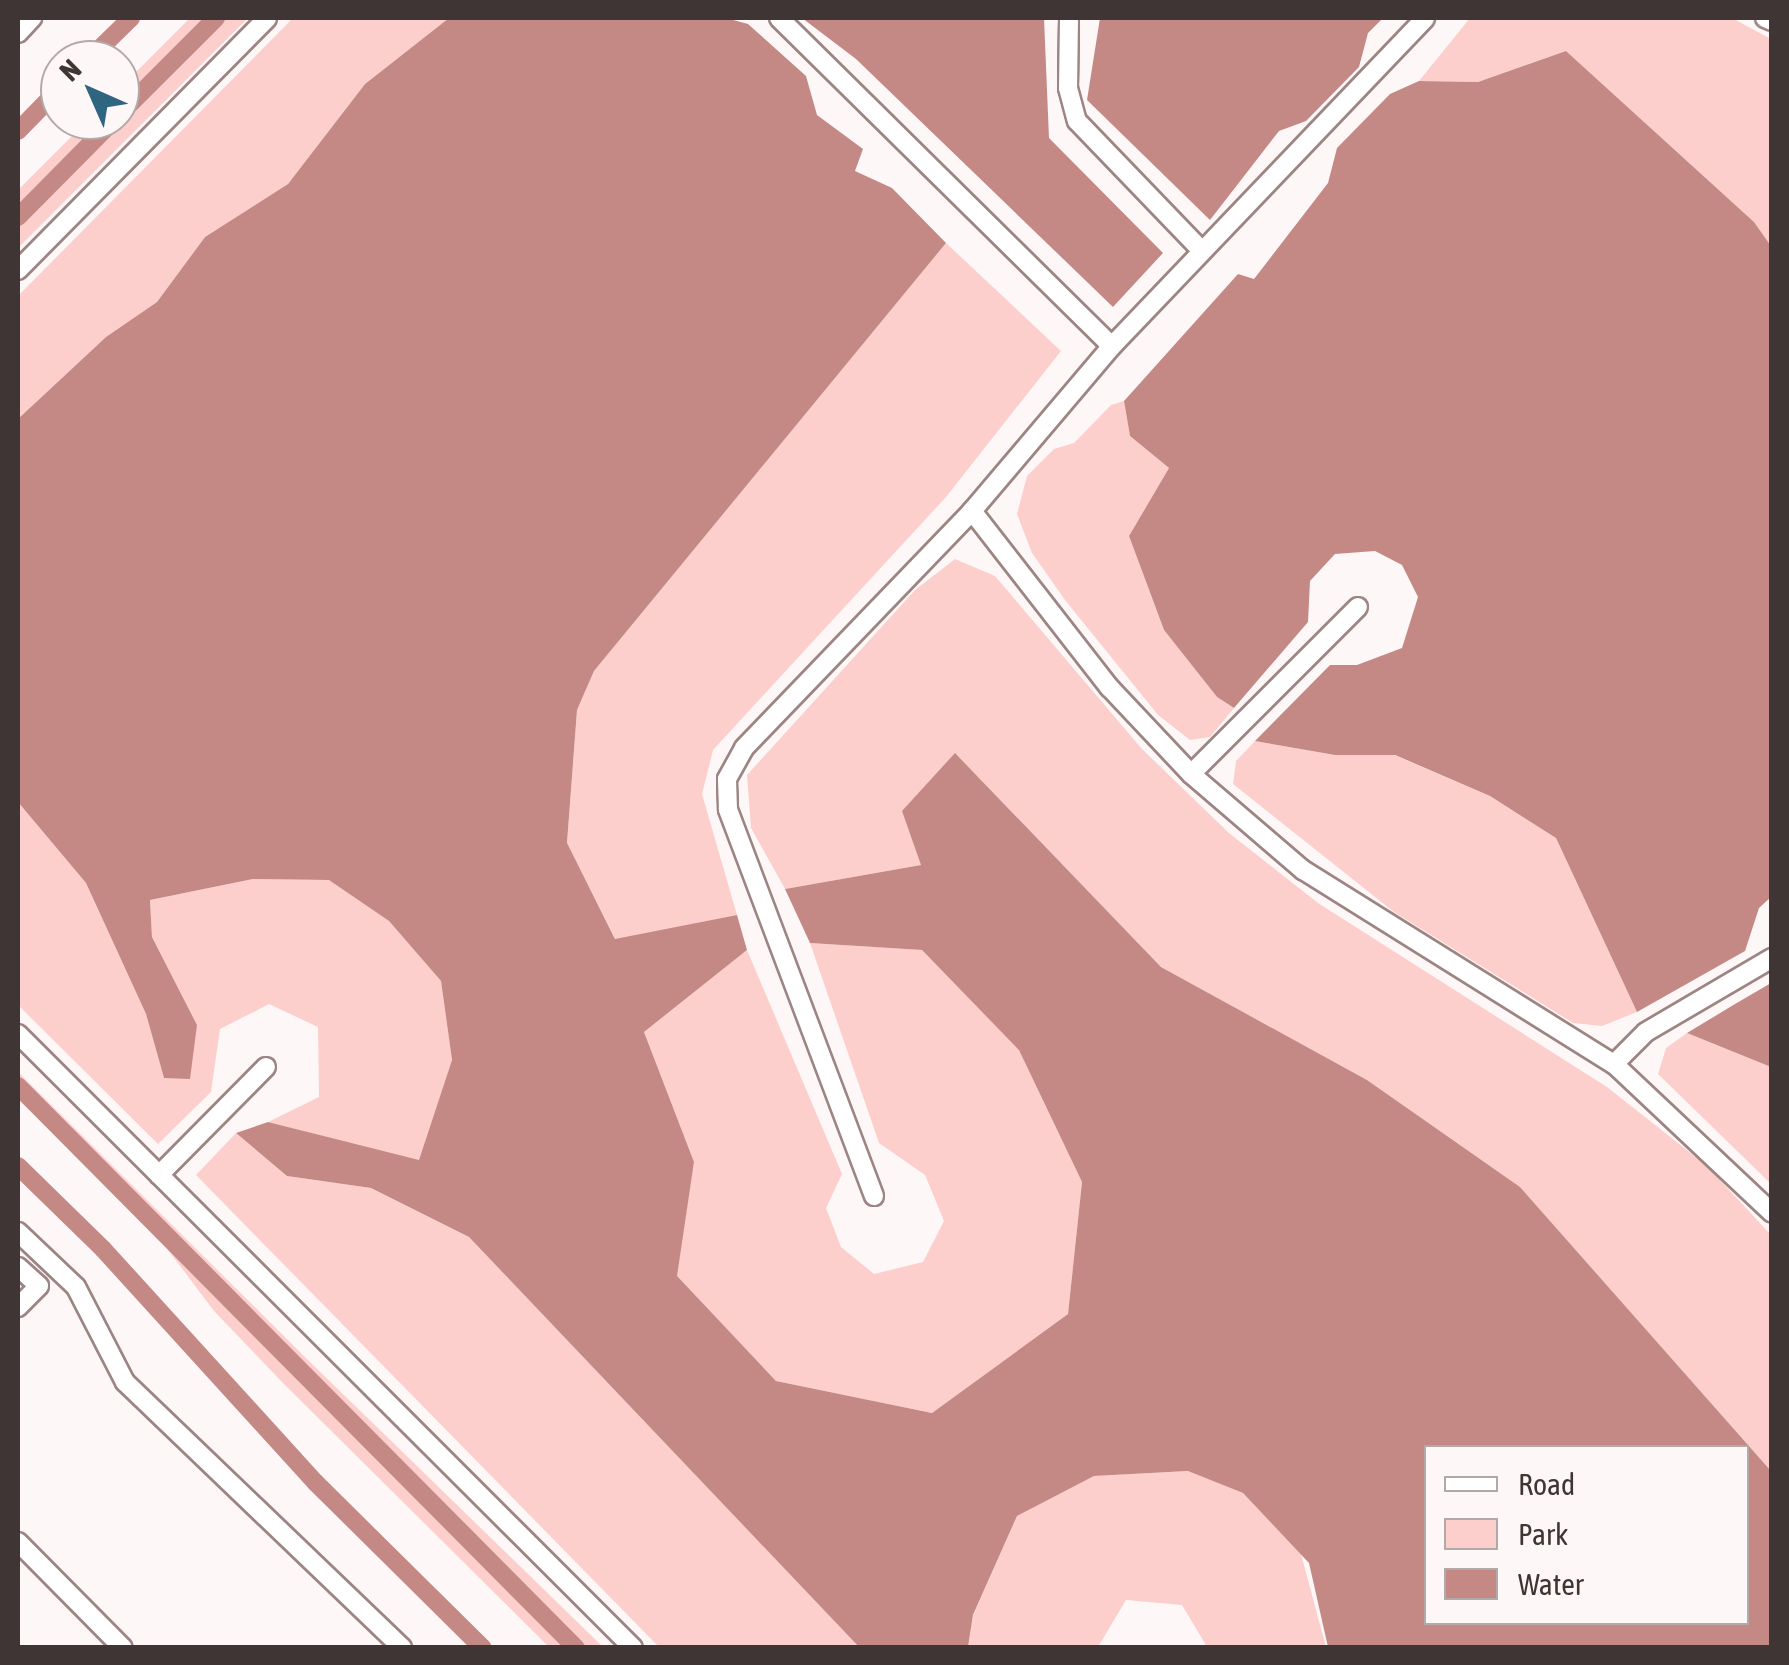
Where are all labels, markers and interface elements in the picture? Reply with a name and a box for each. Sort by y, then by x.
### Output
north arrow [40,40,140,140]
text: N [53,53,87,87]
legend [1424,1445,1749,1625]
text: Road [1518,1467,1575,1501]
text: Park [1518,1517,1568,1551]
text: Water [1518,1567,1584,1601]

